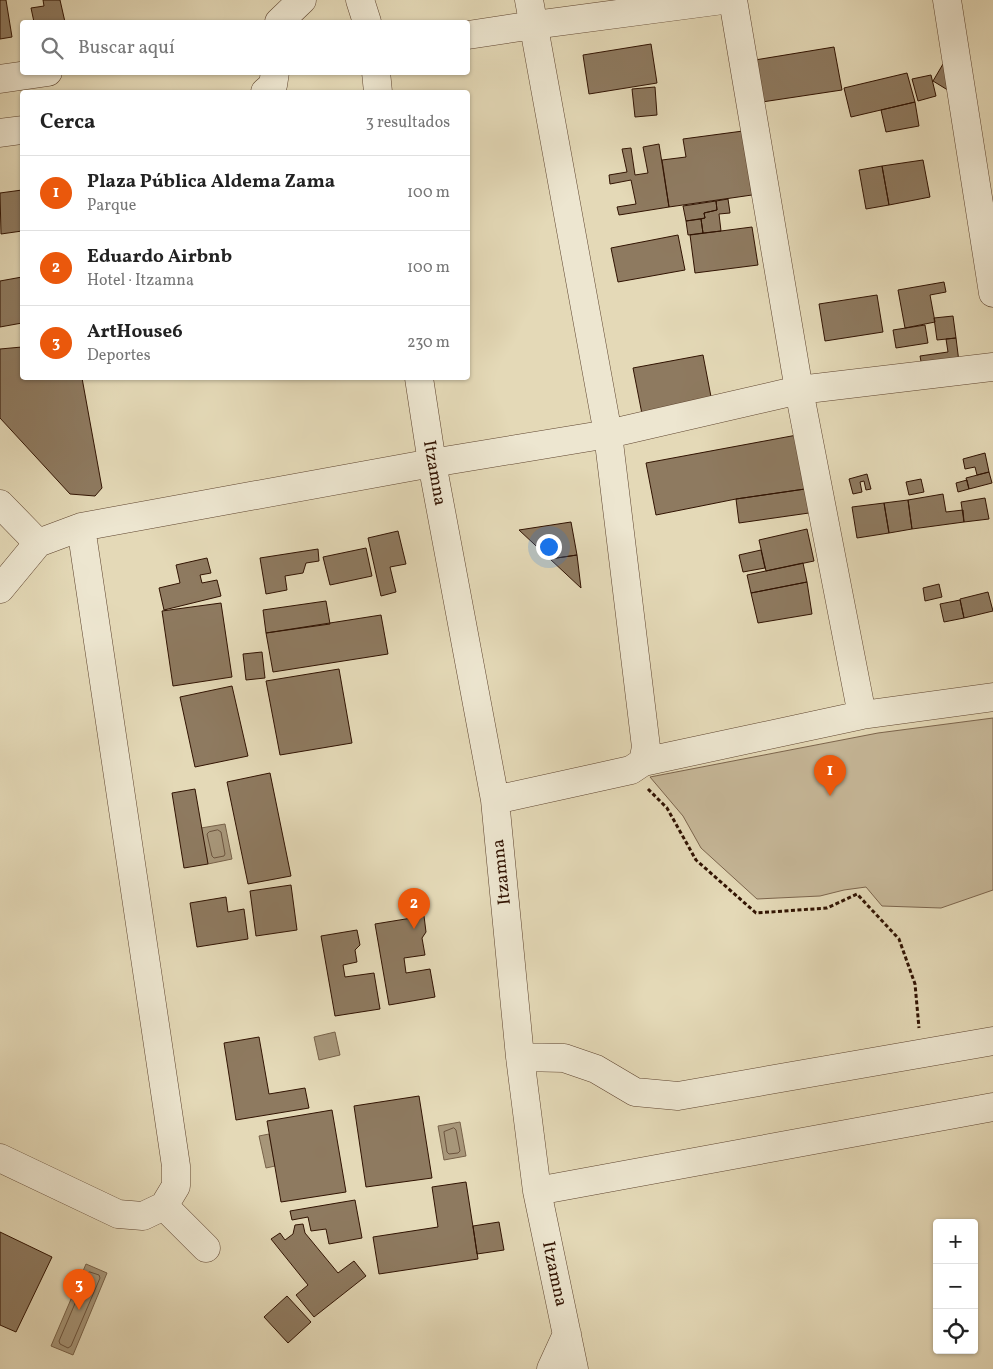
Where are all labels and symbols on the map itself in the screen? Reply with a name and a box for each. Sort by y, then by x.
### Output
street label: Itzamna [416,438,452,508]
your location [536,534,562,560]
pin: 1 [814,755,846,796]
street label: Itzamna [486,838,518,906]
pin: 2 [398,888,430,929]
street label: Itzamna [535,1239,573,1309]
pin: 3 [63,1269,95,1310]

